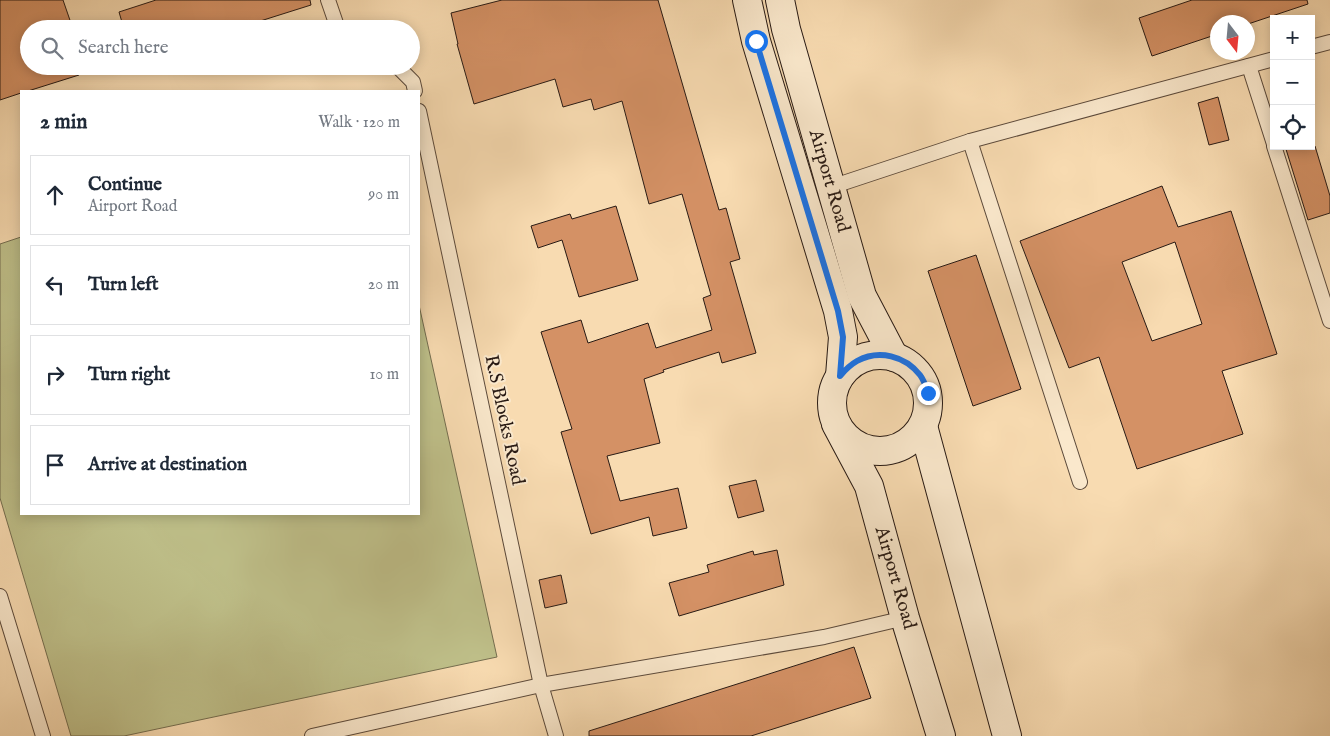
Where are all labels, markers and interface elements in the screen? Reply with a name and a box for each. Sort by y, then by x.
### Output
north arrow [1210,15,1255,60]
map controls [1270,15,1315,150]
button: + [1270,15,1315,60]
search box [20,20,420,75]
route start [745,30,768,53]
icon: search [38,34,66,62]
text: Search here [78,36,169,60]
button: − [1270,60,1315,105]
button: locate [1270,105,1315,150]
text: 2 min [40,109,87,136]
text: Walk · 120 m [318,113,400,133]
street label: Airport Road [803,126,855,236]
text: Continue [88,173,162,197]
icon: ahead [41,181,69,209]
text: 90 m [368,185,399,205]
text: Airport Road [88,197,177,217]
icon: left [41,271,69,299]
text: Turn left [88,273,159,297]
text: 20 m [368,275,399,295]
street label: R.S Blocks Road [478,353,530,488]
icon: right [41,361,69,389]
text: Turn right [88,363,170,387]
text: 10 m [369,365,399,385]
route end [917,382,940,405]
icon: arrive [41,451,69,479]
text: Arrive at destination [88,453,247,477]
street label: Airport Road [869,523,921,633]

